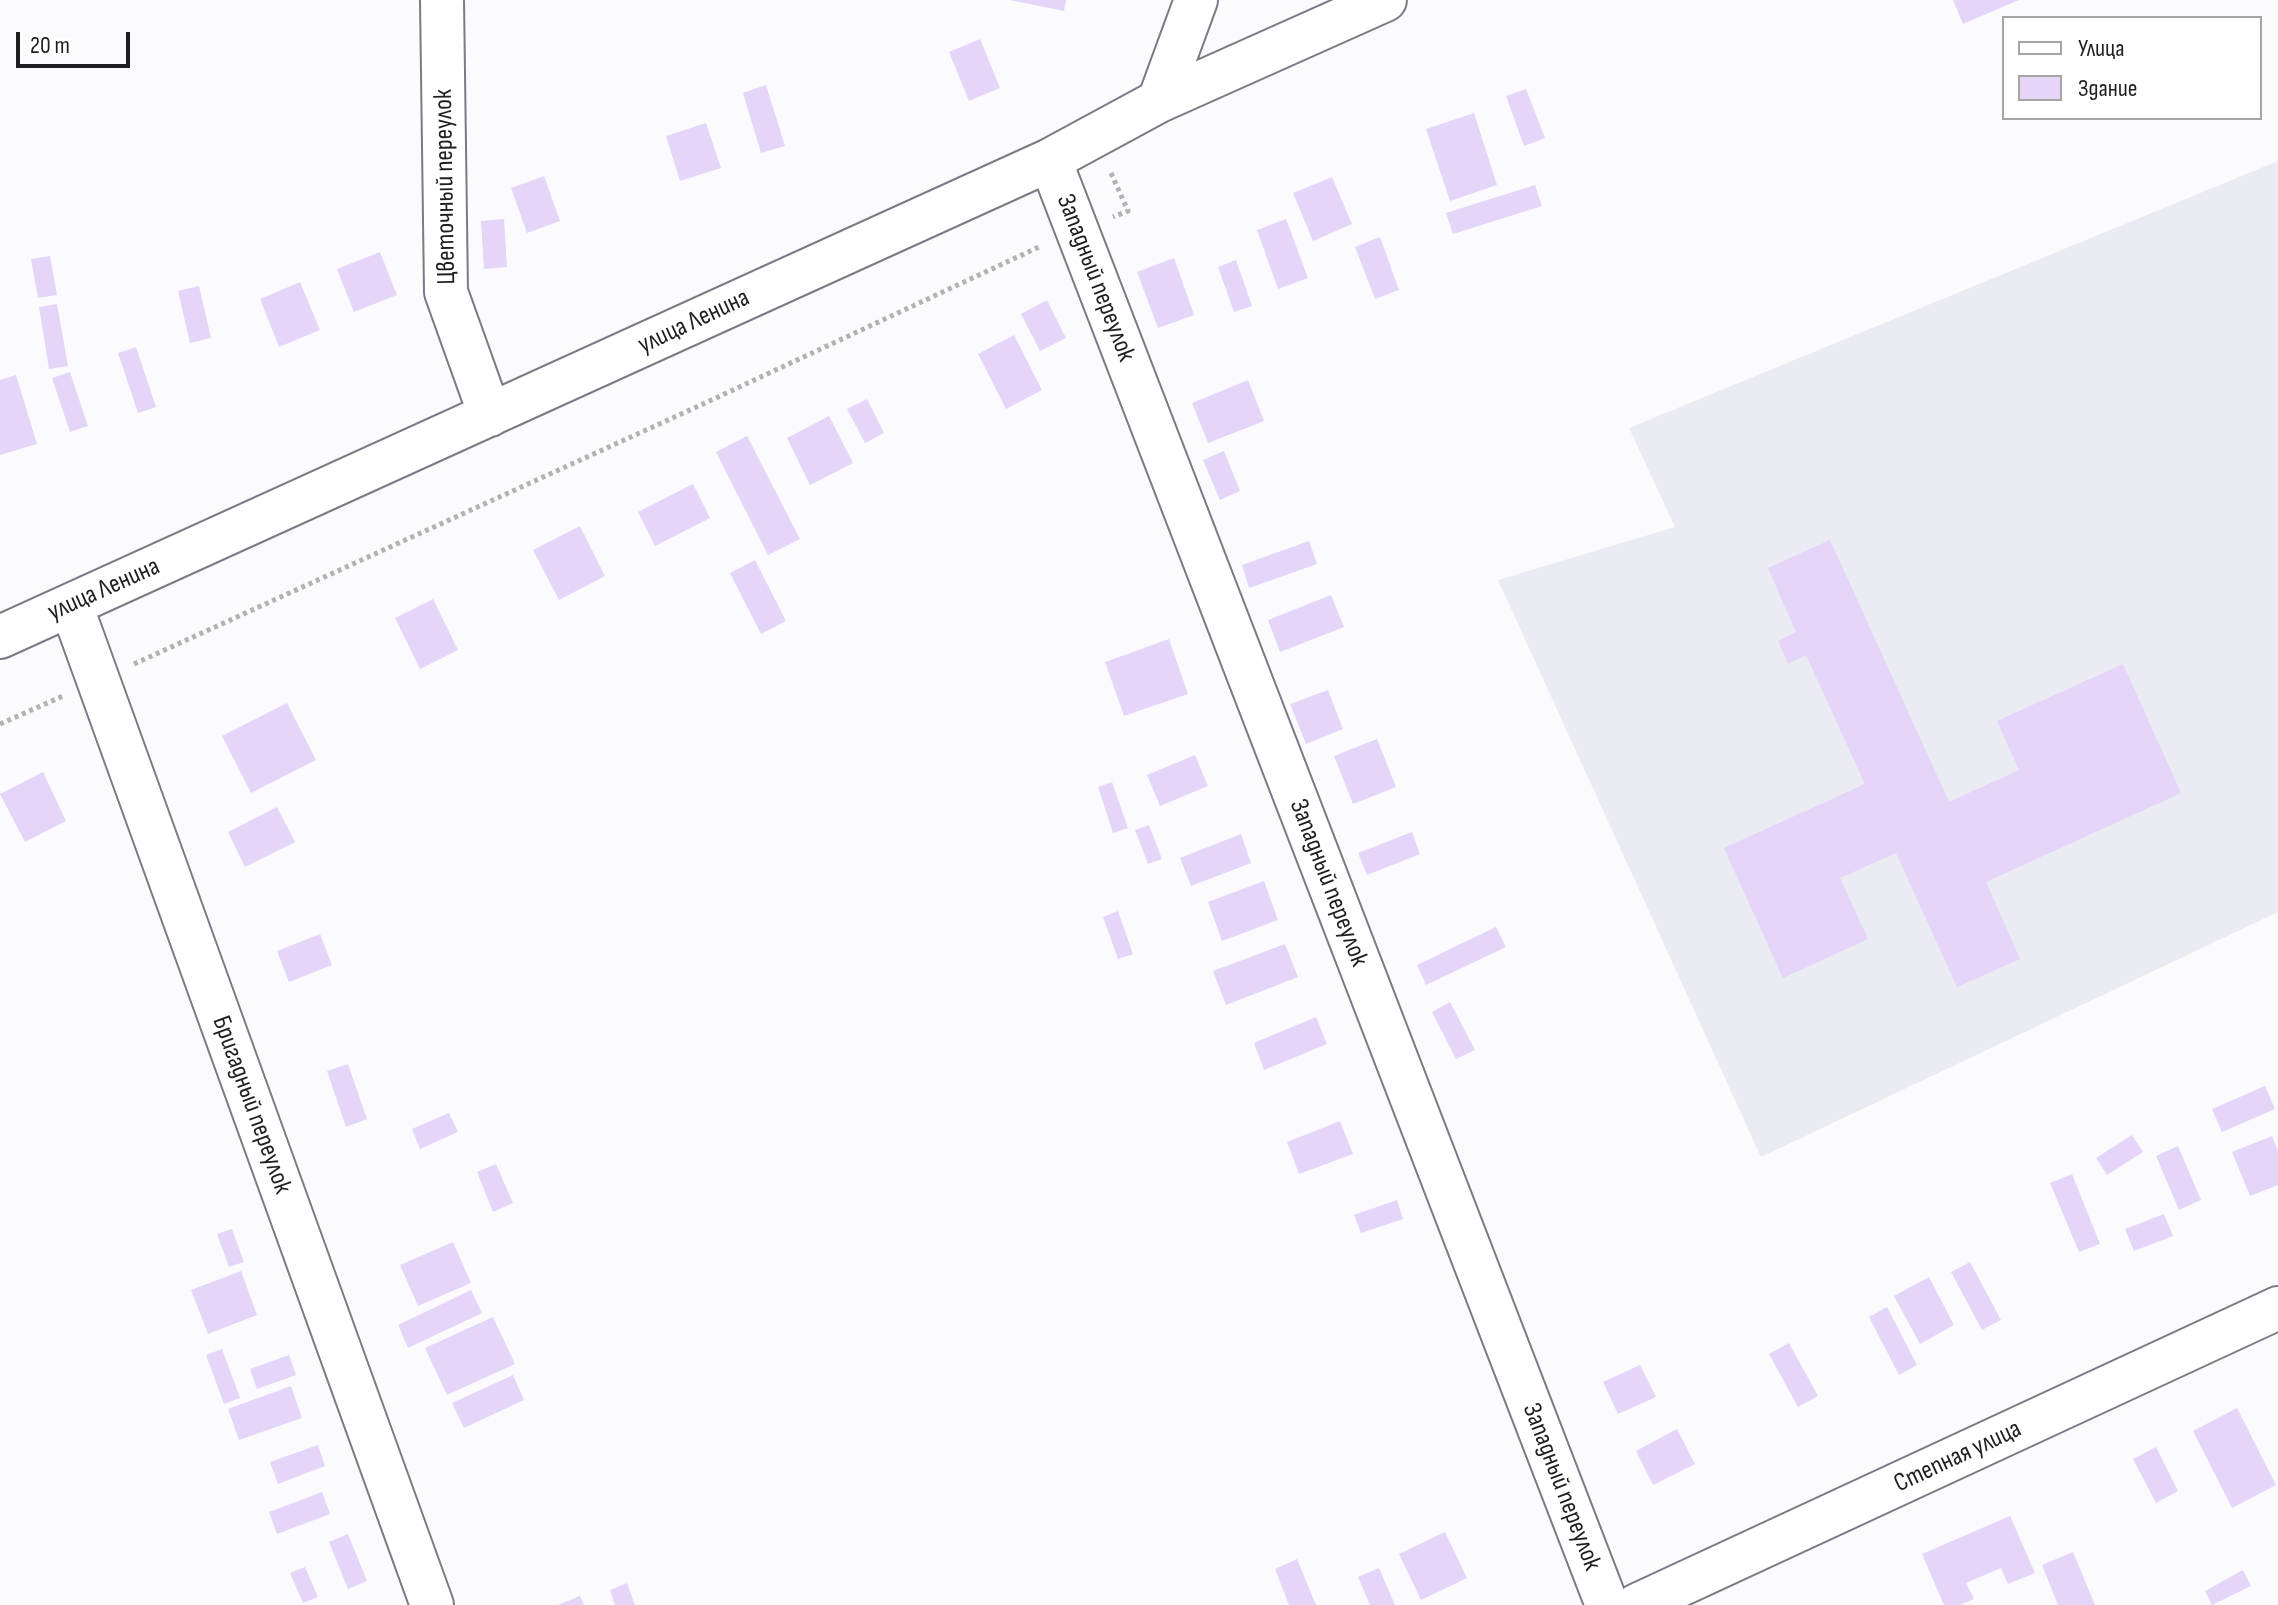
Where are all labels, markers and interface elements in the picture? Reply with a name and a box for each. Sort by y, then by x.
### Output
scale bar [20,16,134,66]
legend [2002,16,2262,120]
text: 20 m [30,31,70,60]
text: Улица [2078,34,2124,63]
text: Здание [2078,74,2137,103]
street label: Цветочный переулок [429,89,463,285]
street label: Западный переулок [1049,190,1141,366]
street label: улица Ленина [633,283,755,361]
street label: улица Ленина [43,551,165,629]
street label: Западный переулок [1282,795,1374,971]
street label: Бригадный переулок [204,1012,298,1198]
street label: Западный переулок [1515,1399,1607,1575]
street label: Степная улица [1889,1414,2027,1500]

